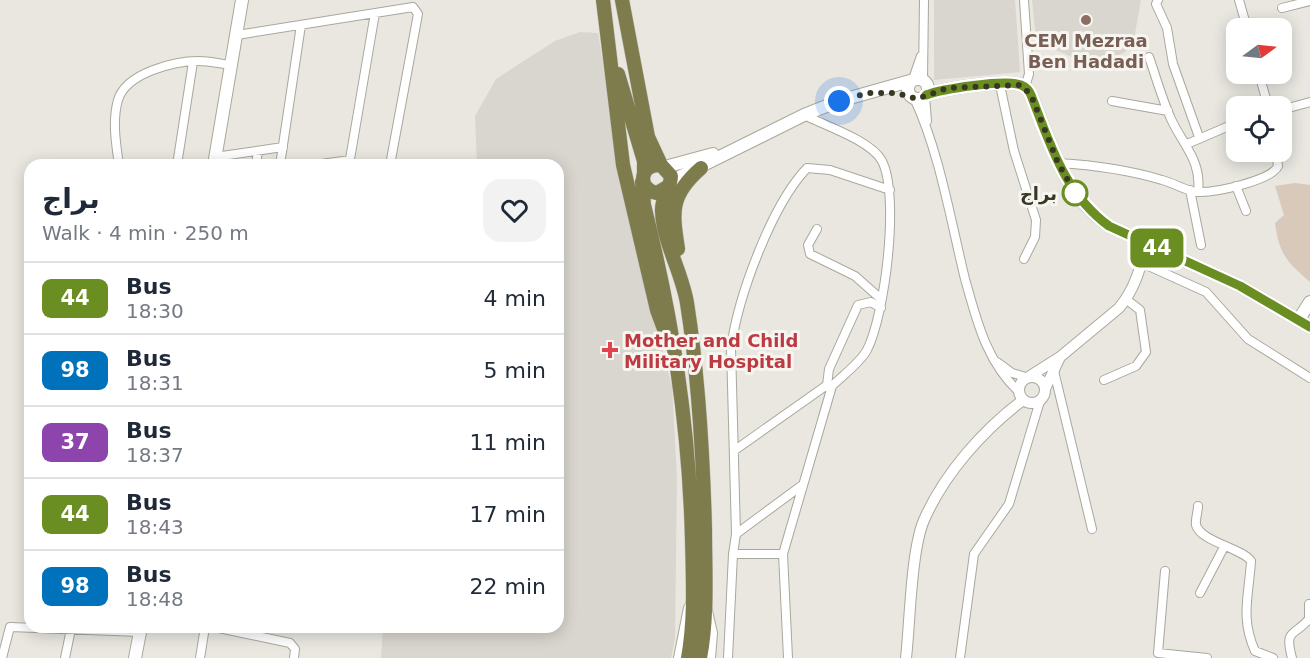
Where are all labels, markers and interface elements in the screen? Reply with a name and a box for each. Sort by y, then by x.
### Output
marker: CEM Mezraa Ben Hadadi [1079,13,1093,27]
north arrow [1226,18,1292,84]
map controls [1226,18,1292,162]
place label: CEM Mezraa Ben Hadadi [1024,30,1148,72]
your location [824,86,854,116]
button: locate [1226,96,1292,162]
button: heart [483,179,546,242]
marker: براج [1062,180,1088,206]
text: براج [42,182,100,215]
place label: براج [1020,183,1057,205]
text: Walk · 4 min · 250 m [42,221,249,245]
line badge: 44 [1130,228,1184,268]
text: 44 [1142,236,1172,260]
text: Bus [126,274,172,299]
text: 44 [60,286,90,310]
text: 4 min [484,286,546,311]
text: 18:30 [126,299,184,323]
place label: Mother and Child Military Hospital [624,330,798,372]
marker: Mother and Child Military Hospital [601,341,619,359]
text: Bus [126,346,172,371]
text: 98 [60,358,90,382]
text: 5 min [484,358,546,383]
text: 18:31 [126,371,184,395]
text: Bus [126,418,172,443]
text: 37 [60,430,90,454]
text: 11 min [470,430,546,455]
text: 18:37 [126,443,184,467]
text: Bus [126,490,172,515]
text: 44 [60,502,90,526]
text: 17 min [470,502,546,527]
text: 18:43 [126,515,184,539]
text: Bus [126,562,172,587]
text: 98 [60,574,90,598]
text: 22 min [470,574,546,599]
text: 18:48 [126,587,184,611]

